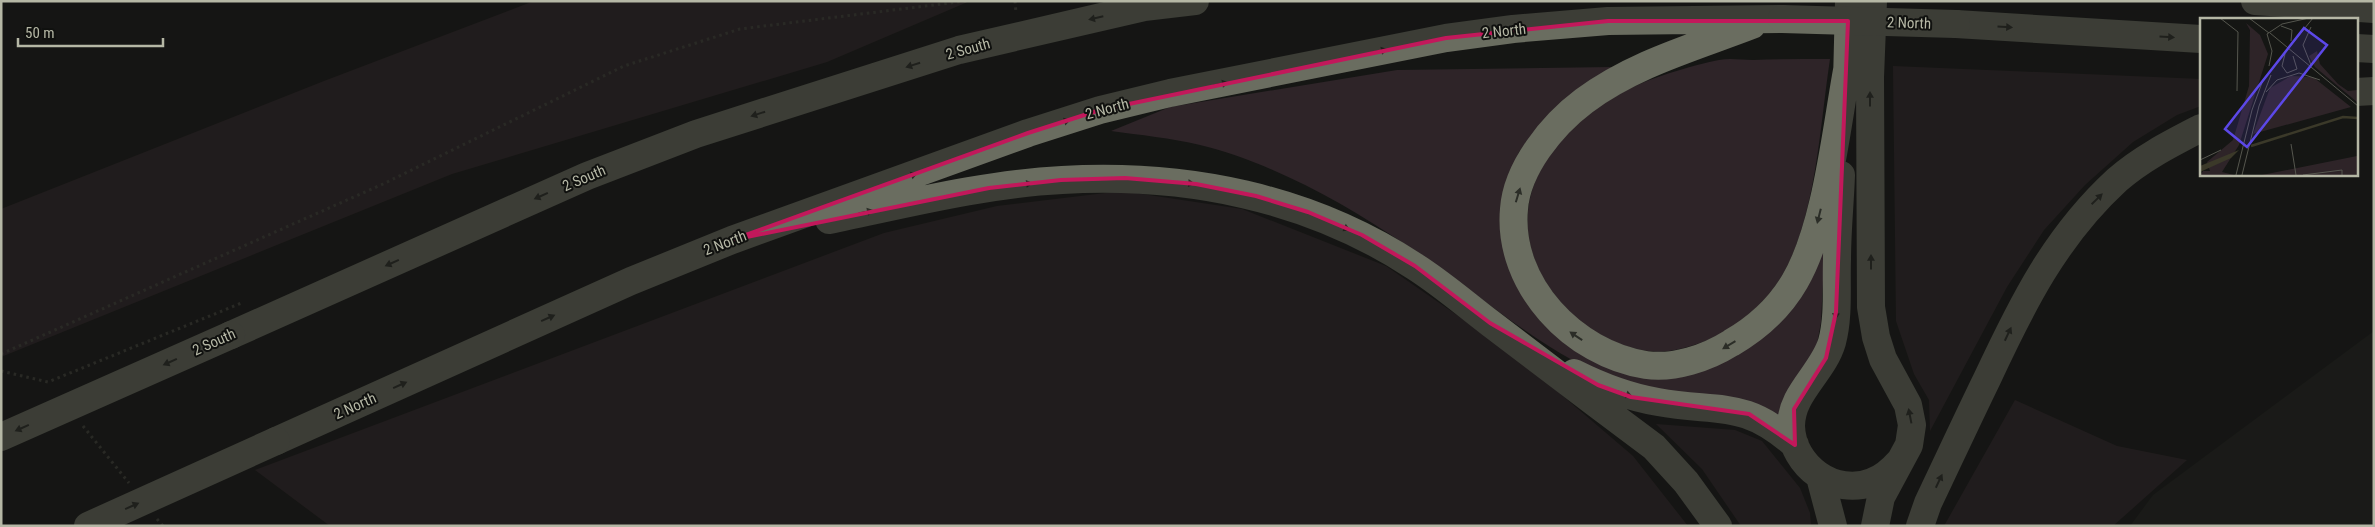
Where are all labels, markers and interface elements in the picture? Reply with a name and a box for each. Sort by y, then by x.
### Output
street label: 2 North [1887,13,1931,33]
one-way arrow [1089,14,1104,22]
scale bar [18,15,162,47]
inset map [2200,18,2358,175]
street label: 2 North [1481,20,1527,42]
text: 50 m [25,24,55,42]
one-way arrow [1997,24,2013,32]
one-way arrow [2160,33,2176,41]
street label: 2 South [944,34,992,64]
one-way arrow [1372,47,1387,55]
one-way arrow [905,61,920,69]
one-way arrow [1213,79,1229,87]
one-way arrow [1866,91,1874,107]
street label: 2 North [1083,95,1131,123]
one-way arrow [750,111,765,119]
one-way arrow [1056,117,1071,125]
street label: 2 South [560,161,608,195]
one-way arrow [902,172,917,179]
one-way arrow [1018,180,1034,188]
one-way arrow [1180,180,1196,188]
one-way arrow [1514,187,1522,202]
one-way arrow [534,193,548,201]
one-way arrow [2091,194,2103,206]
one-way arrow [858,208,873,216]
one-way arrow [1814,209,1822,224]
one-way arrow [1336,224,1350,232]
street label: 2 North [701,227,749,259]
one-way arrow [1867,254,1875,270]
one-way arrow [385,259,399,267]
one-way arrow [1831,304,1839,320]
one-way arrow [541,314,555,322]
street label: 2 South [190,325,238,359]
one-way arrow [2004,327,2012,341]
one-way arrow [1570,331,1583,341]
one-way arrow [1722,340,1735,349]
one-way arrow [163,358,177,366]
one-way arrow [393,381,407,389]
street label: 2 North [331,389,379,423]
one-way arrow [1618,391,1633,399]
one-way arrow [1906,409,1914,424]
one-way arrow [15,424,29,432]
one-way arrow [1935,474,1943,488]
one-way arrow [125,501,139,509]

